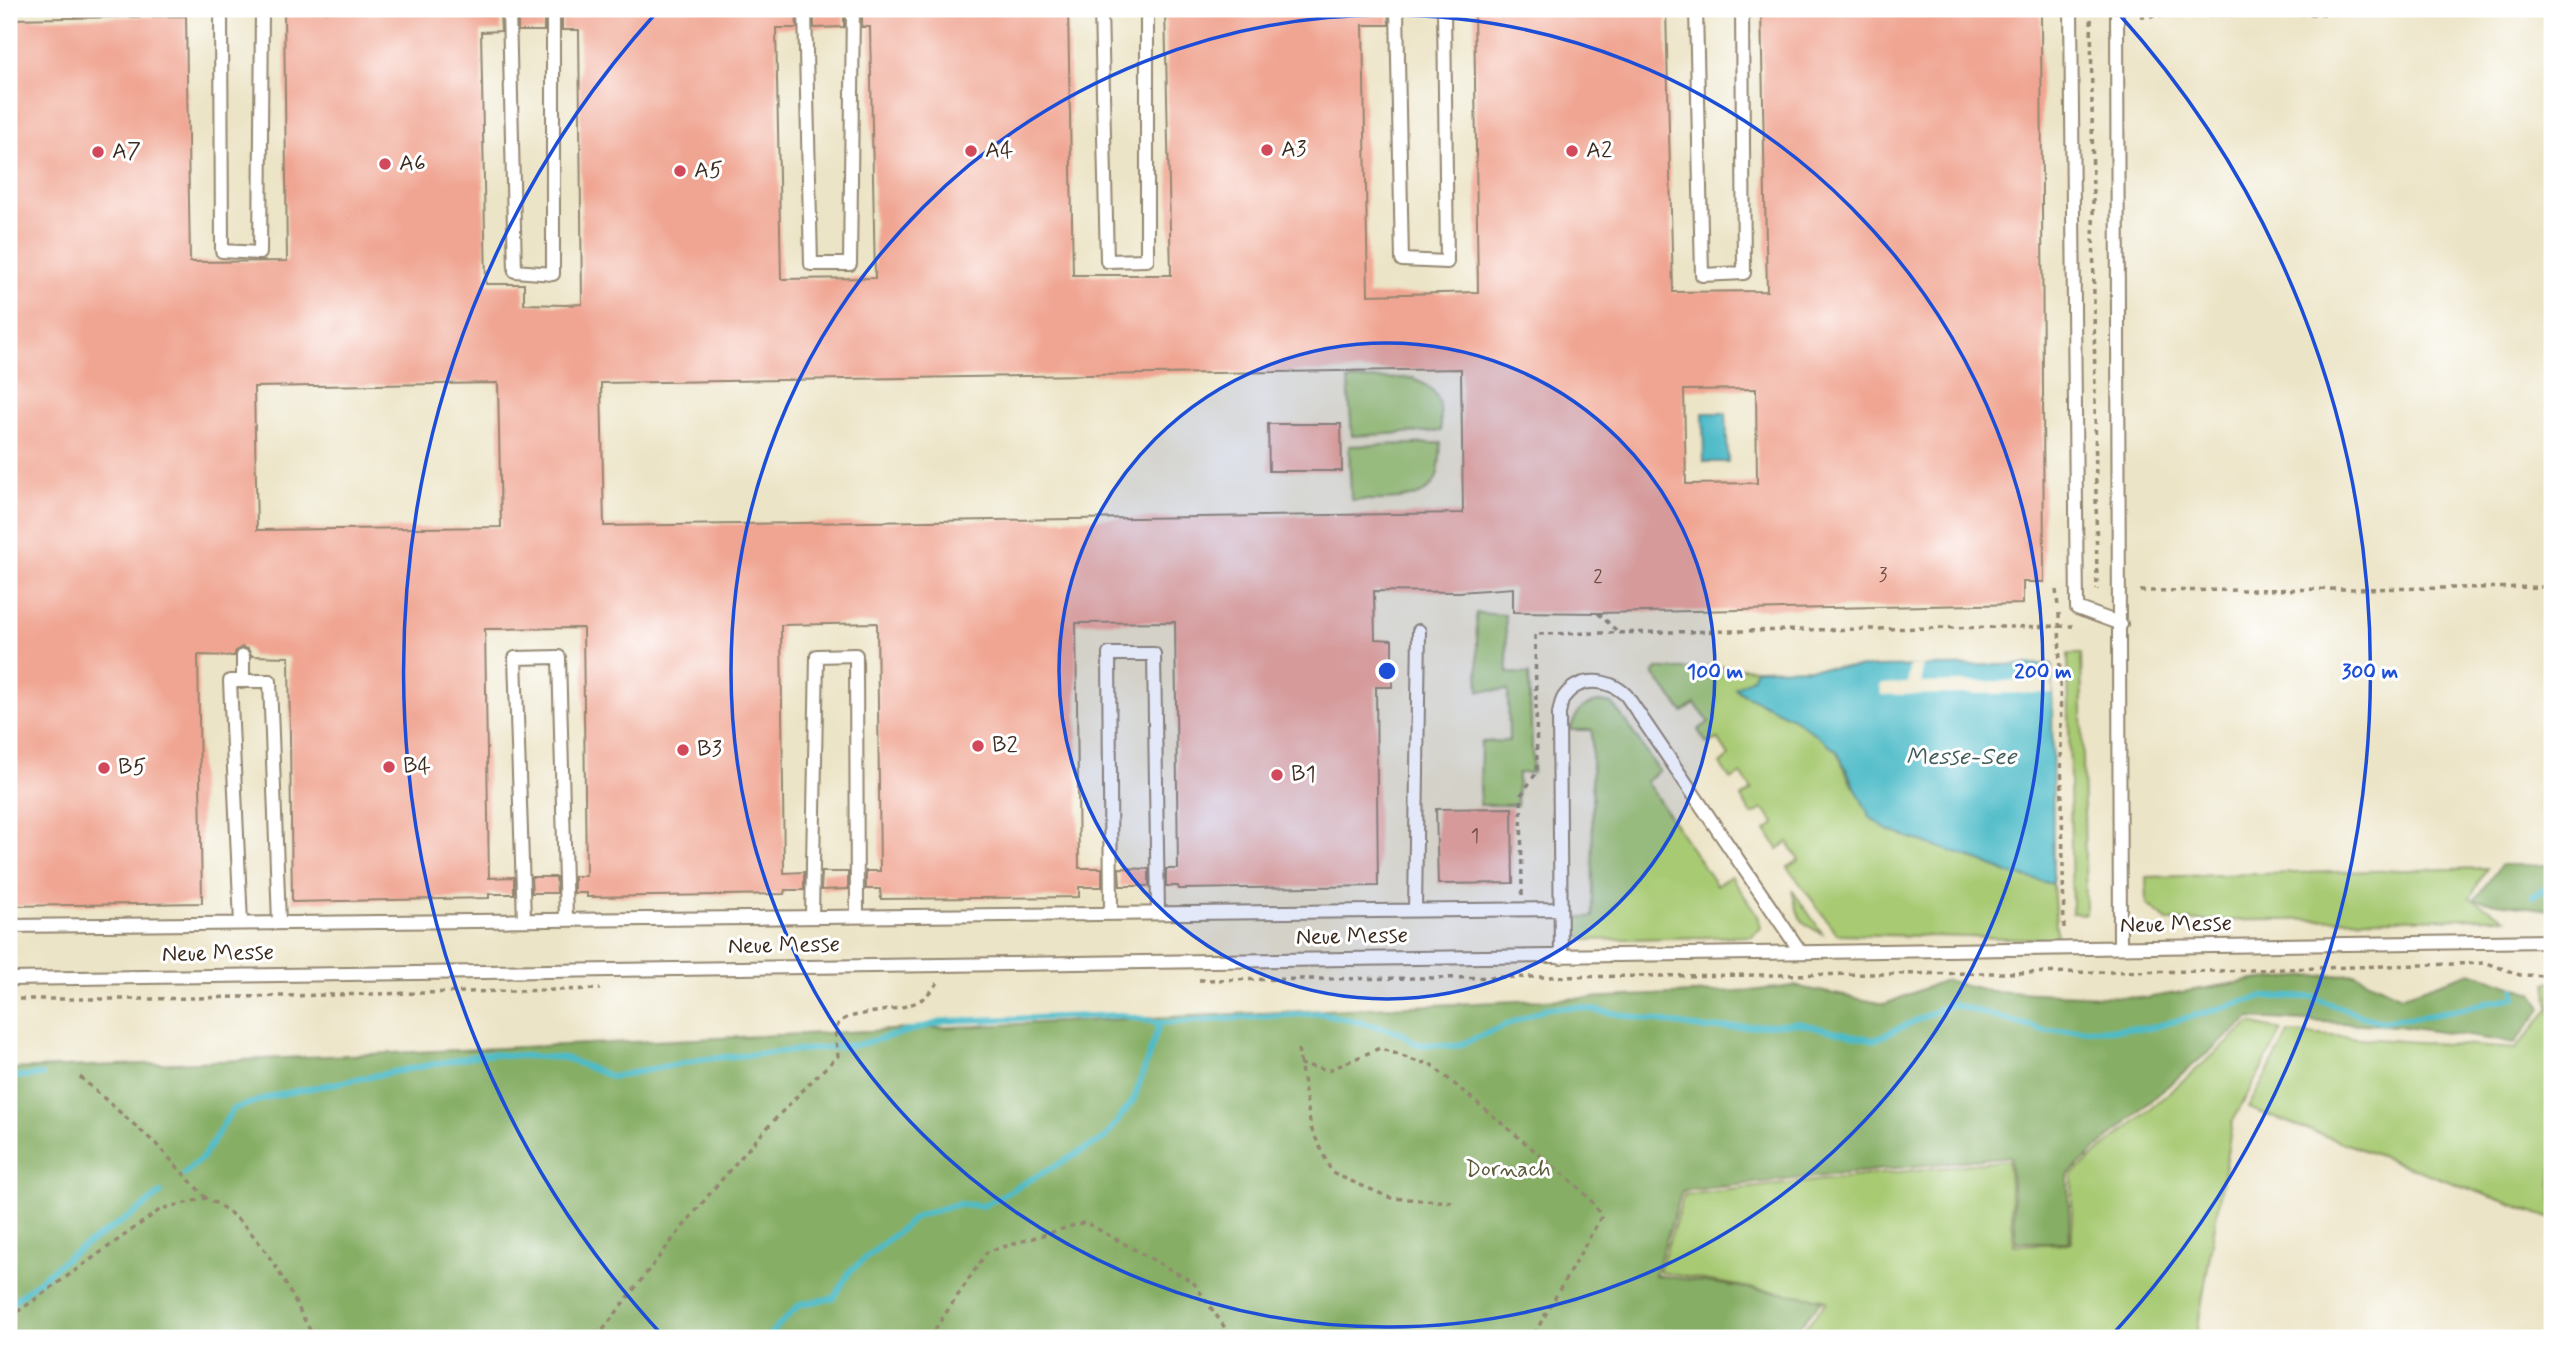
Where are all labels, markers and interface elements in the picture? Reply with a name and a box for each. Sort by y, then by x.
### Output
place label: A3 [1281,135,1306,165]
place label: A4 [985,136,1013,166]
place label: A2 [1586,136,1612,166]
place label: A7 [112,137,141,167]
marker: A3 [1259,142,1275,158]
marker: A4 [963,143,979,159]
marker: A2 [1564,143,1580,159]
marker: A7 [90,144,106,160]
place label: A6 [399,149,426,179]
marker: A6 [377,156,393,172]
place label: A5 [694,156,723,186]
marker: A5 [672,163,688,179]
house number: 3 [1879,563,1888,588]
house number: 2 [1593,565,1603,590]
text: 100 m [1687,658,1743,686]
text: 200 m [2014,658,2072,686]
text: 300 m [2342,658,2399,686]
centre of rings [1375,659,1399,683]
place label: B2 [992,731,1018,761]
place label: B3 [697,735,722,765]
marker: B2 [970,738,986,754]
marker: B3 [675,742,691,758]
water label: Messe-See [1906,742,2017,773]
place label: B4 [403,752,431,782]
place label: B5 [118,753,146,783]
marker: B4 [381,759,397,775]
marker: B5 [96,760,112,776]
place label: B1 [1291,760,1316,790]
marker: B1 [1269,767,1285,783]
house number: 1 [1471,824,1479,849]
street label: Neue Messe [2120,909,2232,941]
street label: Neue Messe [1296,921,1408,953]
street label: Neue Messe [728,930,840,962]
street label: Neue Messe [162,938,274,970]
park label: Dornach [1465,1155,1551,1185]

